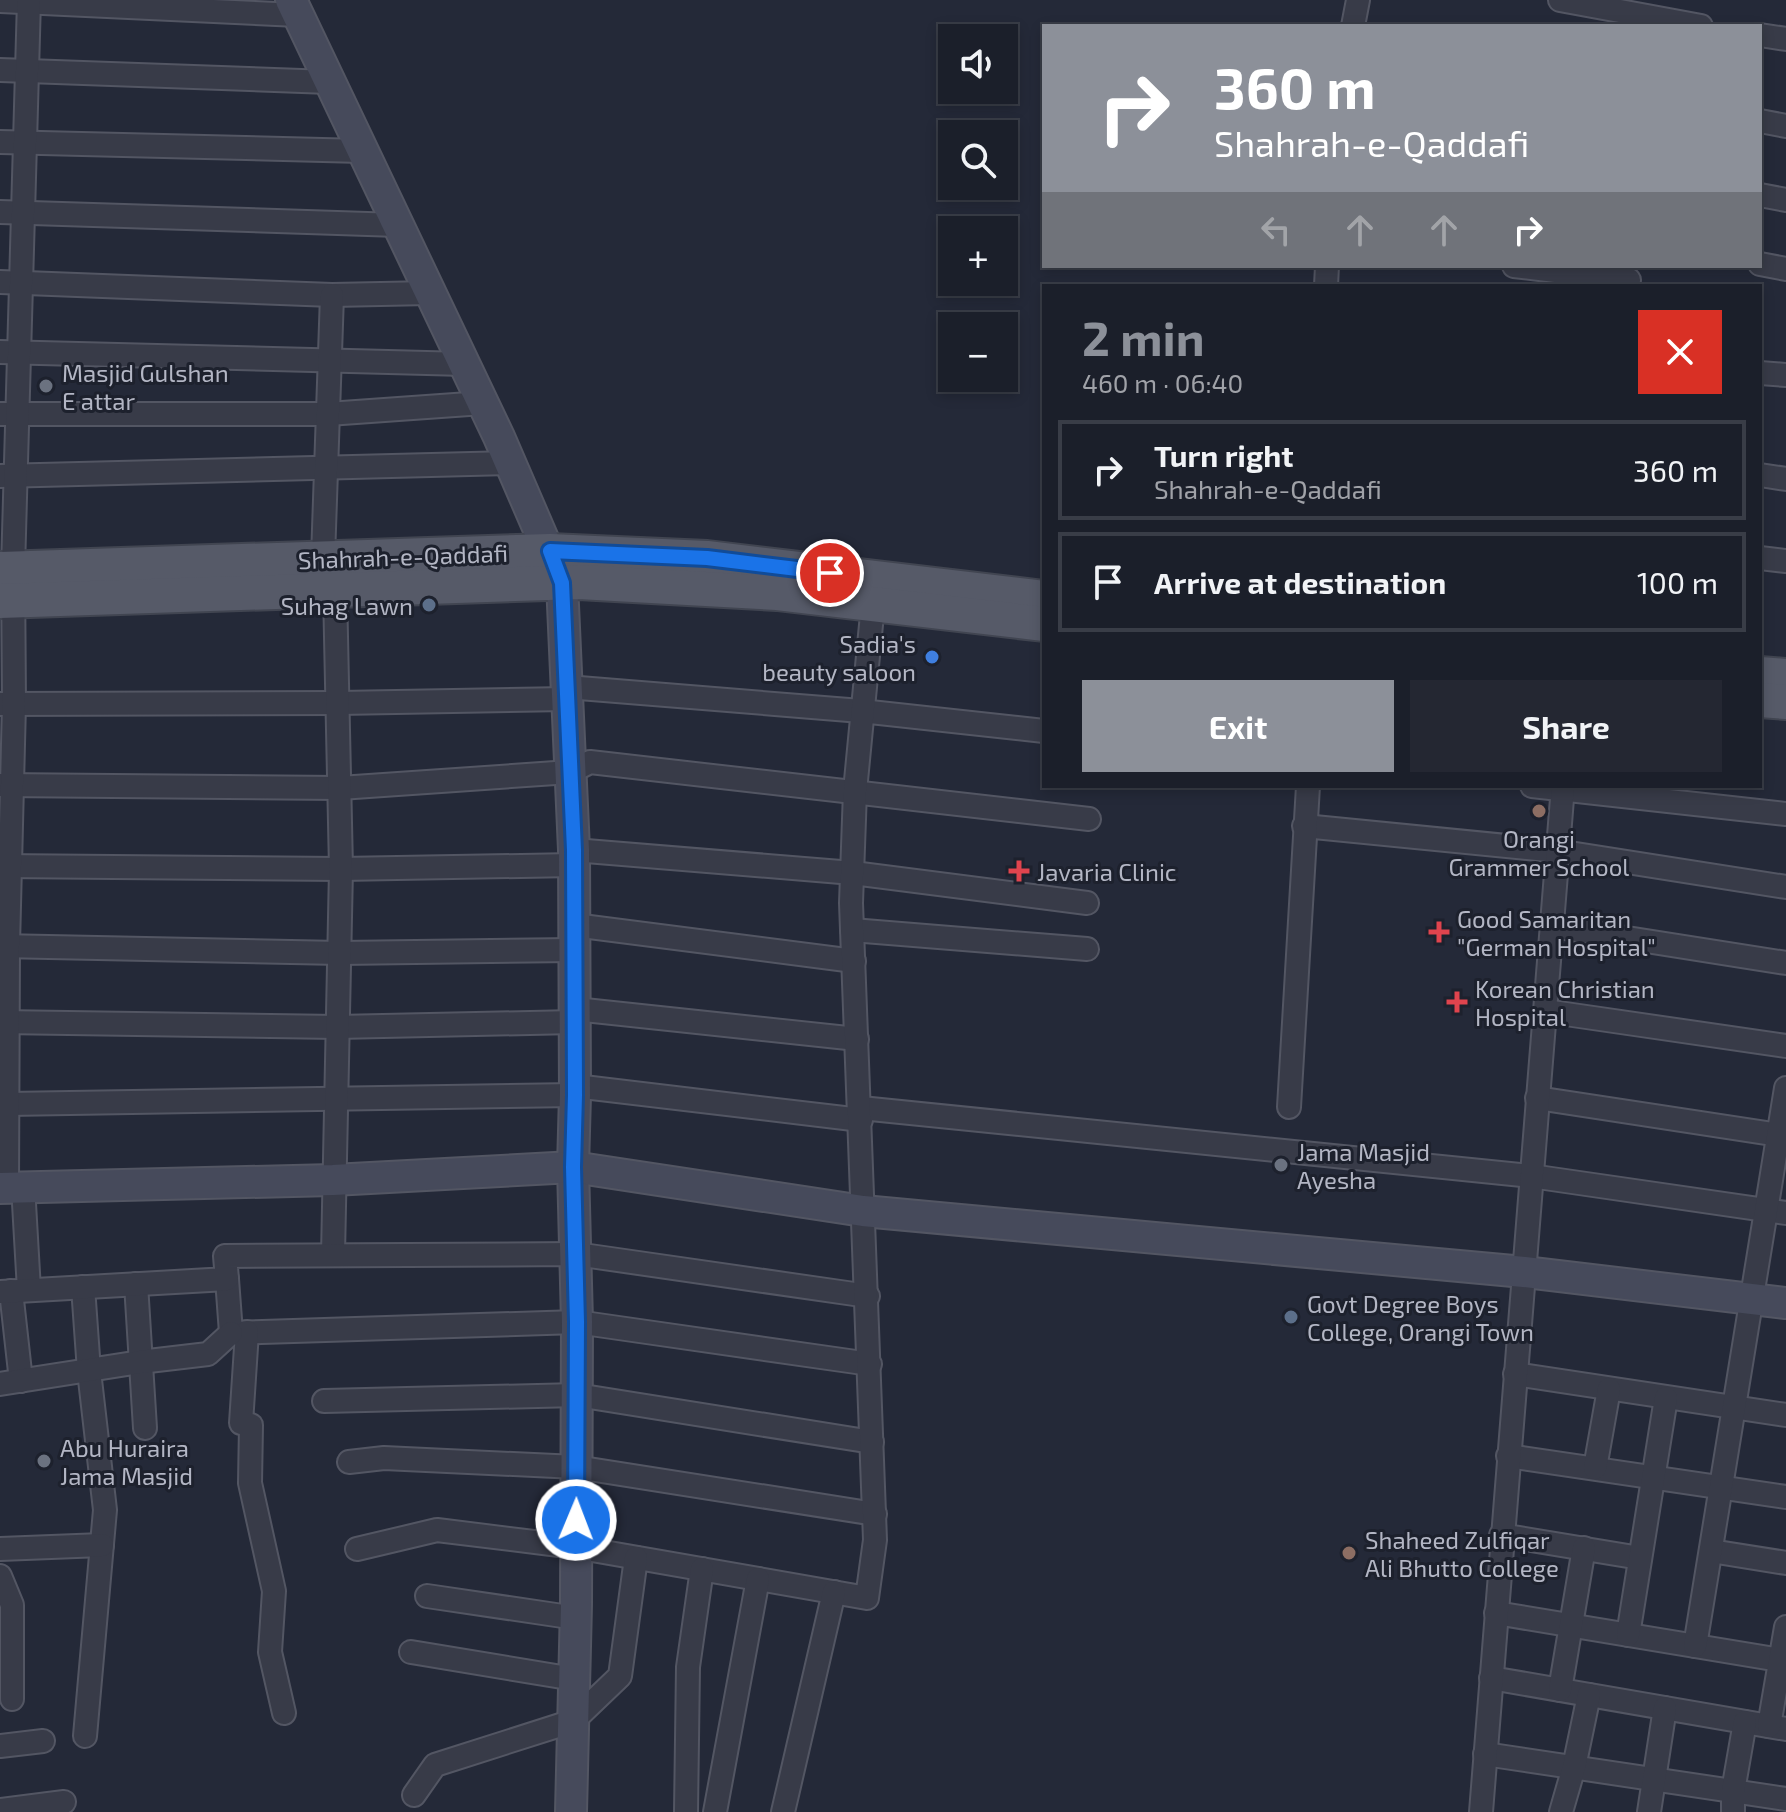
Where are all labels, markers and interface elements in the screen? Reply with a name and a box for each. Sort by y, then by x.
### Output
map controls [938,24,1018,392]
button: sound [938,24,1018,104]
text: 360 m [1214,53,1376,120]
icon: right [1082,56,1186,160]
button: search [938,120,1018,200]
text: Shahrah-e-Qaddafi [1214,121,1529,164]
icon: left [1254,208,1298,252]
icon: ahead [1338,208,1382,252]
icon: ahead [1422,208,1466,252]
icon: right [1506,208,1550,252]
button: + [938,216,1018,296]
text: 2 min [1082,308,1205,366]
button: close [1638,310,1722,394]
button: − [938,312,1018,392]
place label: Masjid Gulshan E attar [62,358,229,415]
text: 460 m · 06:40 [1082,367,1243,398]
marker: Masjid Gulshan E attar [37,377,55,395]
text: Turn right [1154,437,1294,473]
icon: right [1086,448,1130,492]
text: 360 m [1633,452,1718,488]
text: Shahrah-e-Qaddafi [1154,473,1382,504]
street label: Shahrah-e-Qaddafi [297,538,509,574]
pin [796,539,864,607]
icon: arrive [808,551,852,595]
icon: arrive [1086,560,1130,604]
text: Arrive at destination [1154,564,1446,600]
text: 100 m [1637,564,1718,600]
place label: Suhag Lawn [281,591,413,620]
marker: Suhag Lawn [420,596,438,614]
place label: Sadia's beauty saloon [762,629,916,686]
marker: Sadia's beauty saloon [923,648,941,666]
button: Exit [1082,680,1394,772]
button: Share [1410,680,1722,772]
marker: Orangi Grammer School [1530,802,1548,820]
place label: Orangi Grammer School [1449,824,1629,881]
place label: Javaria Clinic [1037,857,1177,886]
marker: Javaria Clinic [1008,860,1030,882]
place label: Good Samaritan "German Hospital" [1457,904,1656,961]
marker: Good Samaritan "German Hospital" [1428,921,1450,943]
place label: Korean Christian Hospital [1475,974,1655,1031]
marker: Korean Christian Hospital [1446,991,1468,1013]
place label: Jama Masjid Ayesha [1297,1137,1430,1194]
marker: Jama Masjid Ayesha [1272,1156,1290,1174]
place label: Govt Degree Boys College, Orangi Town [1307,1289,1534,1346]
marker: Govt Degree Boys College, Orangi Town [1282,1308,1300,1326]
place label: Abu Huraira Jama Masjid [60,1433,193,1490]
marker: Abu Huraira Jama Masjid [35,1452,53,1470]
position arrow [534,1478,618,1562]
place label: Shaheed Zulfiqar Ali Bhutto College [1365,1525,1559,1582]
marker: Shaheed Zulfiqar Ali Bhutto College [1340,1544,1358,1562]

